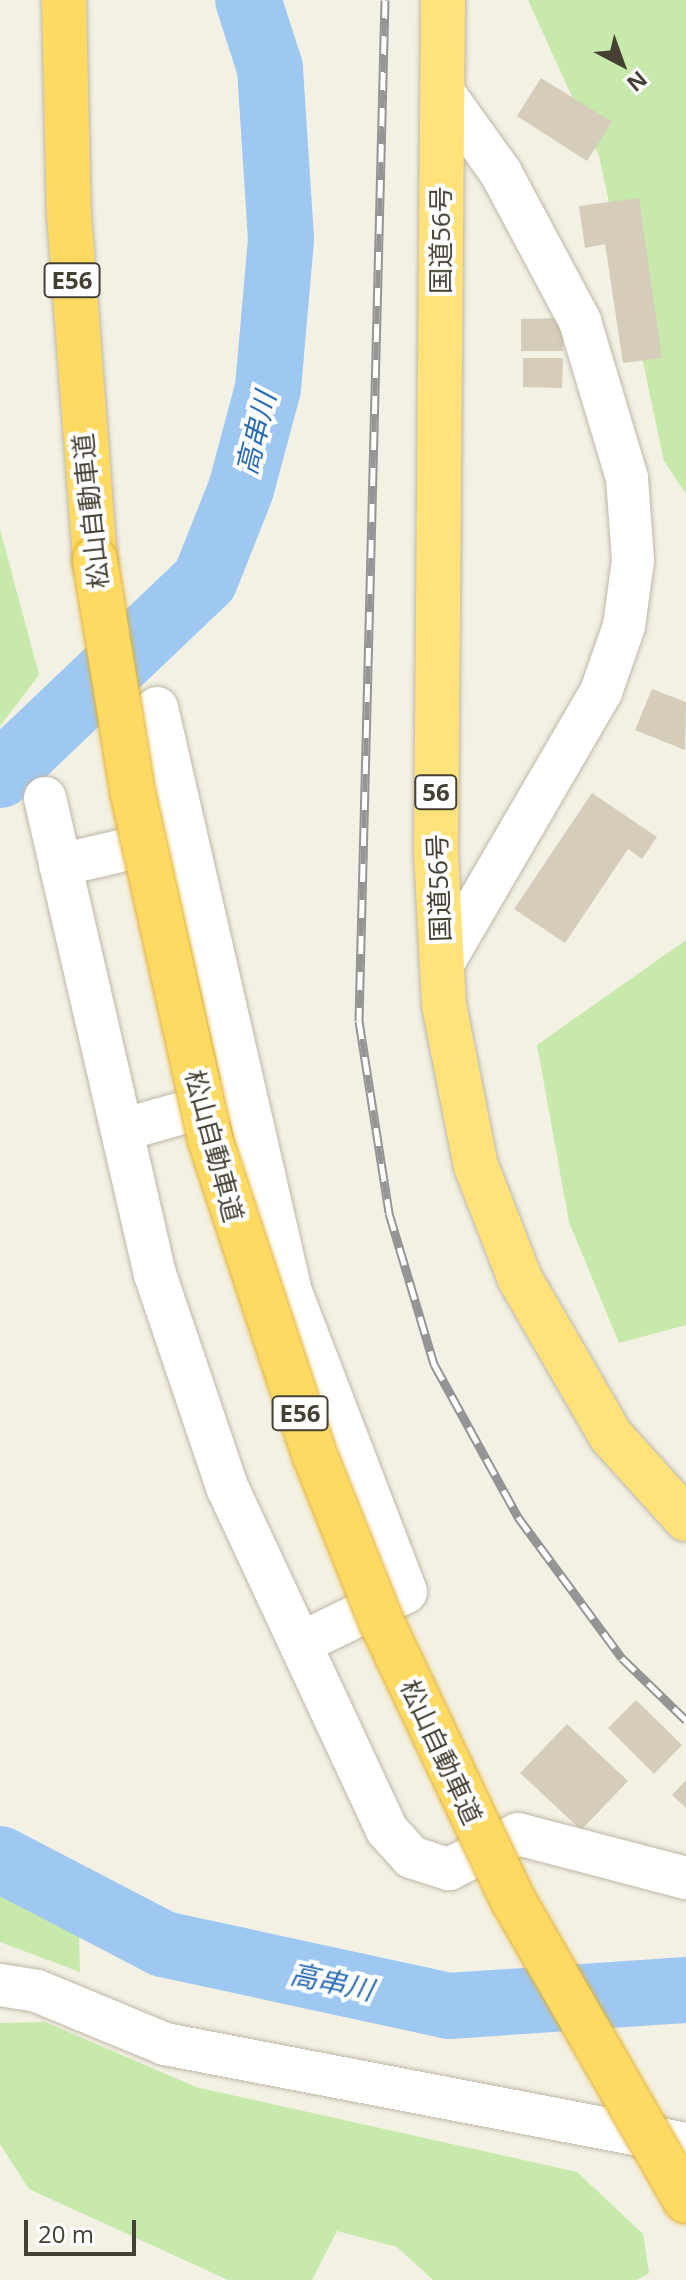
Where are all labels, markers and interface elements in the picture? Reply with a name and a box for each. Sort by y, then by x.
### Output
north arrow [582,24,662,104]
text: N [621,65,654,99]
street label: 国道56号 [425,186,457,294]
road number: E56 [42,260,102,300]
water label: 高串川 [229,388,281,478]
street label: 松山自動車道 [67,432,115,590]
road number: 56 [414,772,458,812]
street label: 国道56号 [422,834,456,942]
street label: 松山自動車道 [179,1067,249,1225]
road number: E56 [270,1393,330,1433]
street label: 松山自動車道 [394,1675,488,1829]
water label: 高串川 [287,1956,377,2006]
scale bar [28,2204,140,2254]
text: 20 m [38,2217,94,2250]

